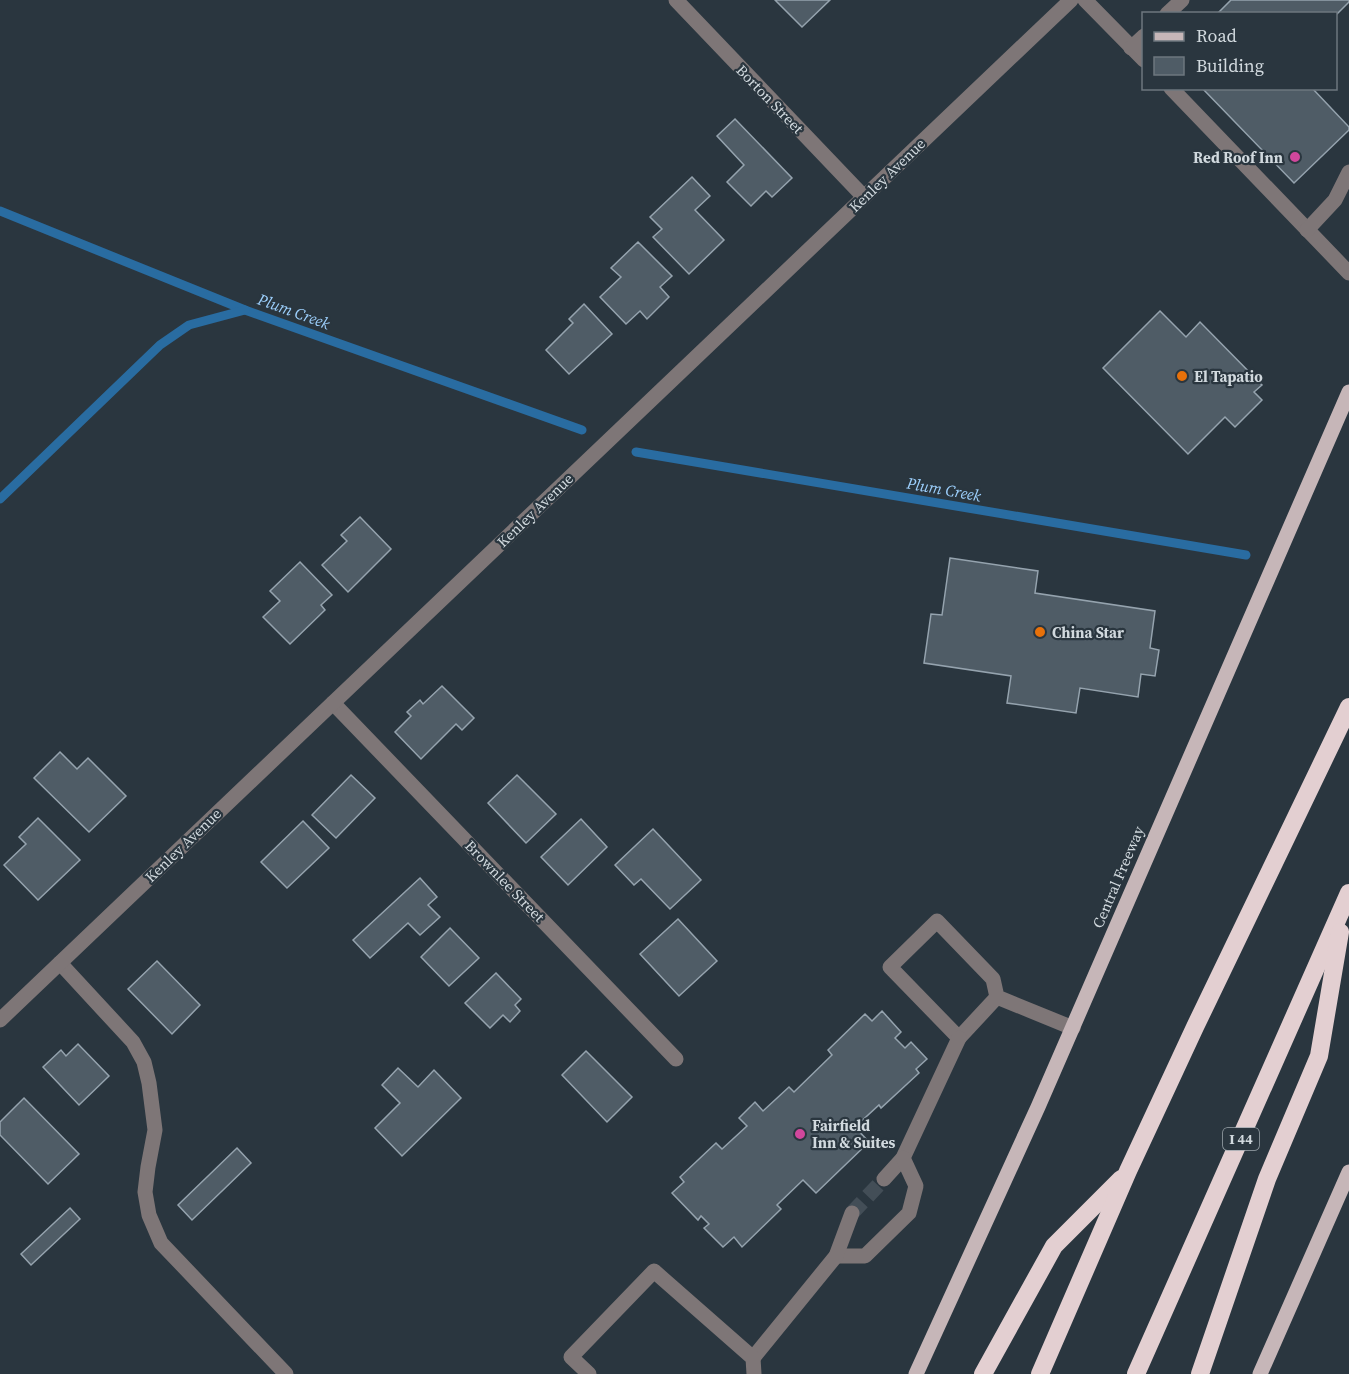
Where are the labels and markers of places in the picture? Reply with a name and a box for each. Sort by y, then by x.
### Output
place label: Red Roof Inn [1193,147,1283,168]
marker: Red Roof Inn [1288,150,1302,164]
place label: El Tapatio [1194,366,1263,387]
marker: El Tapatio [1175,369,1189,383]
place label: China Star [1052,622,1124,643]
marker: China Star [1033,625,1047,639]
place label: Fairfield Inn & Suites [812,1115,895,1153]
marker: Fairfield Inn & Suites [793,1127,807,1141]

